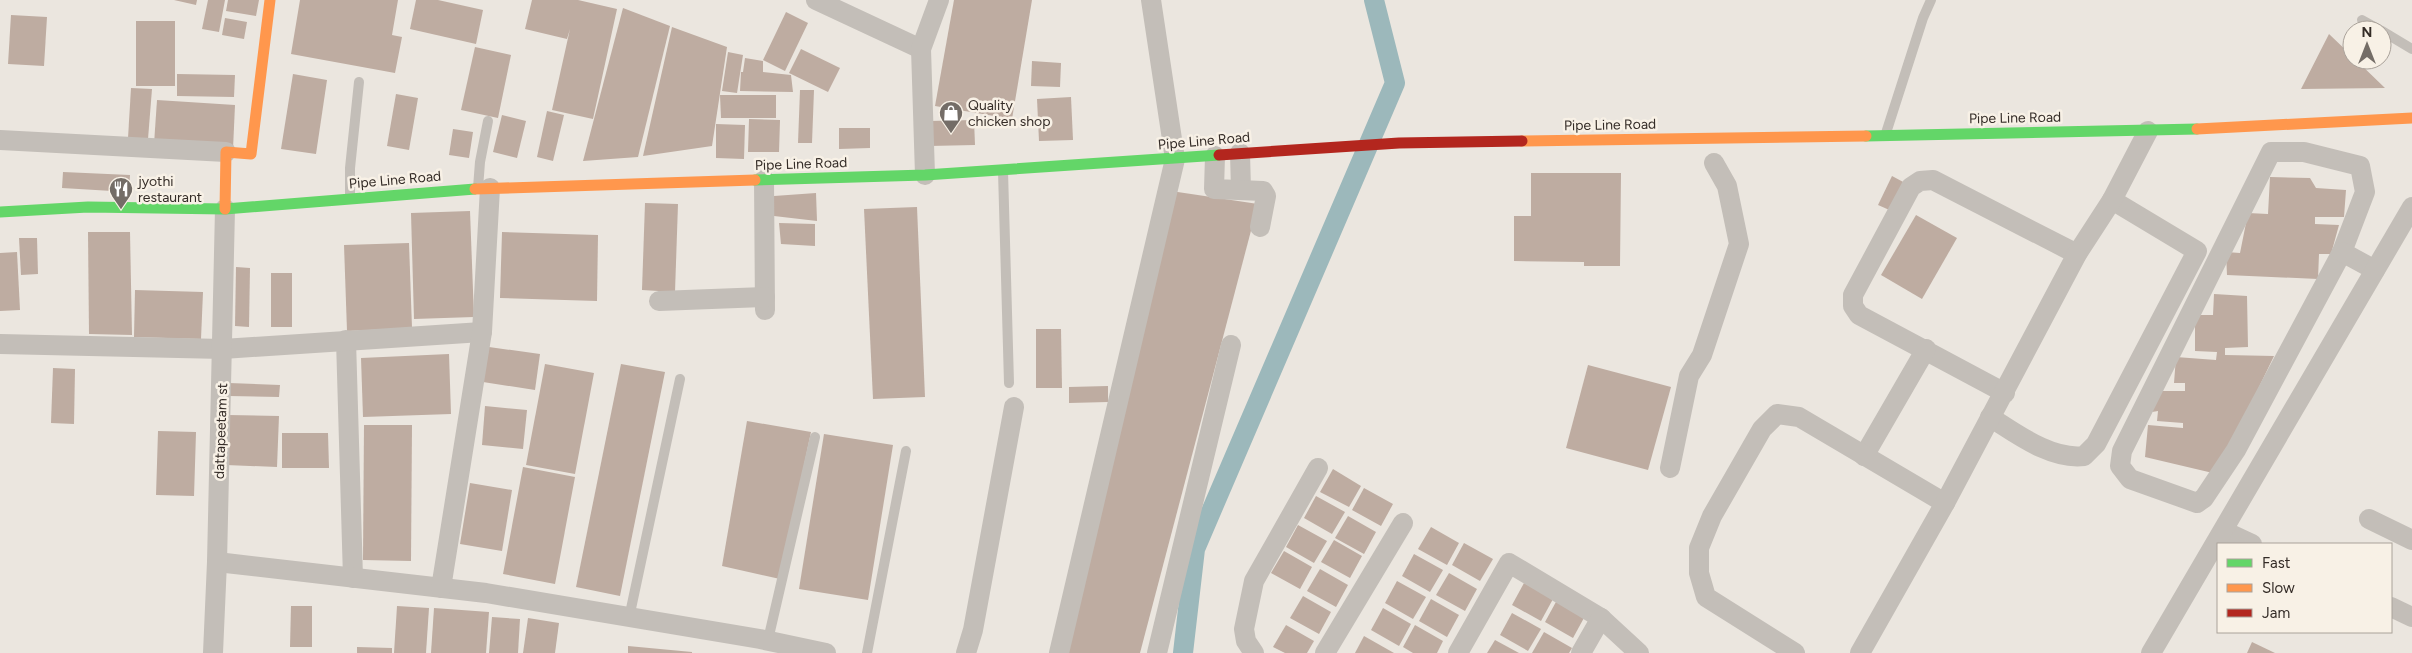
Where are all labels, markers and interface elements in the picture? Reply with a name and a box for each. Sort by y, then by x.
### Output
north arrow [2342,20,2392,70]
text: N [2362,24,2372,41]
place label: Quality chicken shop [968,97,1051,130]
shop icon: Quality chicken shop [938,100,964,134]
street label: Pipe Line Road [1969,109,2061,127]
street label: Pipe Line Road [1564,116,1656,134]
street label: Pipe Line Road [1157,129,1251,153]
street label: Pipe Line Road [755,154,847,174]
street label: Pipe Line Road [348,168,442,192]
place label: jyothi restaurant [137,173,202,206]
restaurant icon: jyothi restaurant [108,176,134,210]
street label: dattapeetam st [211,383,231,479]
legend [2217,543,2392,633]
text: Fast [2262,554,2291,572]
text: Slow [2262,579,2295,597]
text: Jam [2262,604,2290,622]

